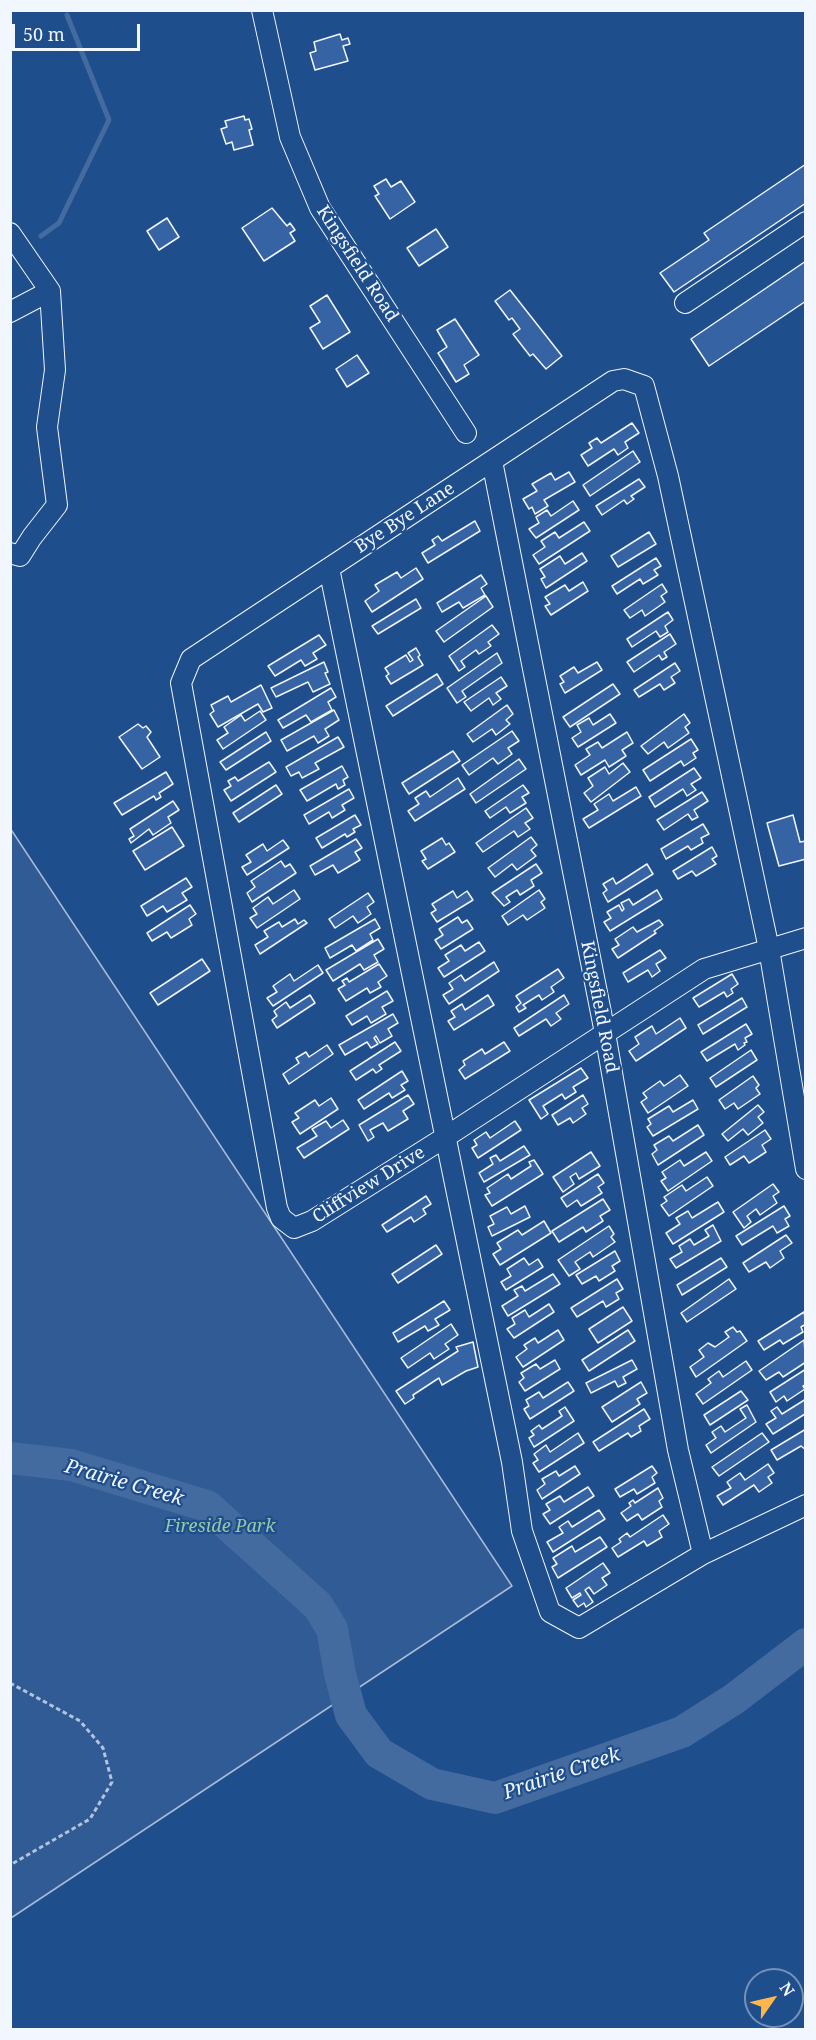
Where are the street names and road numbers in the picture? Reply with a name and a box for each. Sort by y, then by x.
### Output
street label: Kingsfield Road [311,202,403,326]
street label: Bye Bye Lane [351,478,459,558]
street label: Kingsfield Road [576,939,622,1075]
street label: Cliffview Drive [309,1142,429,1228]

